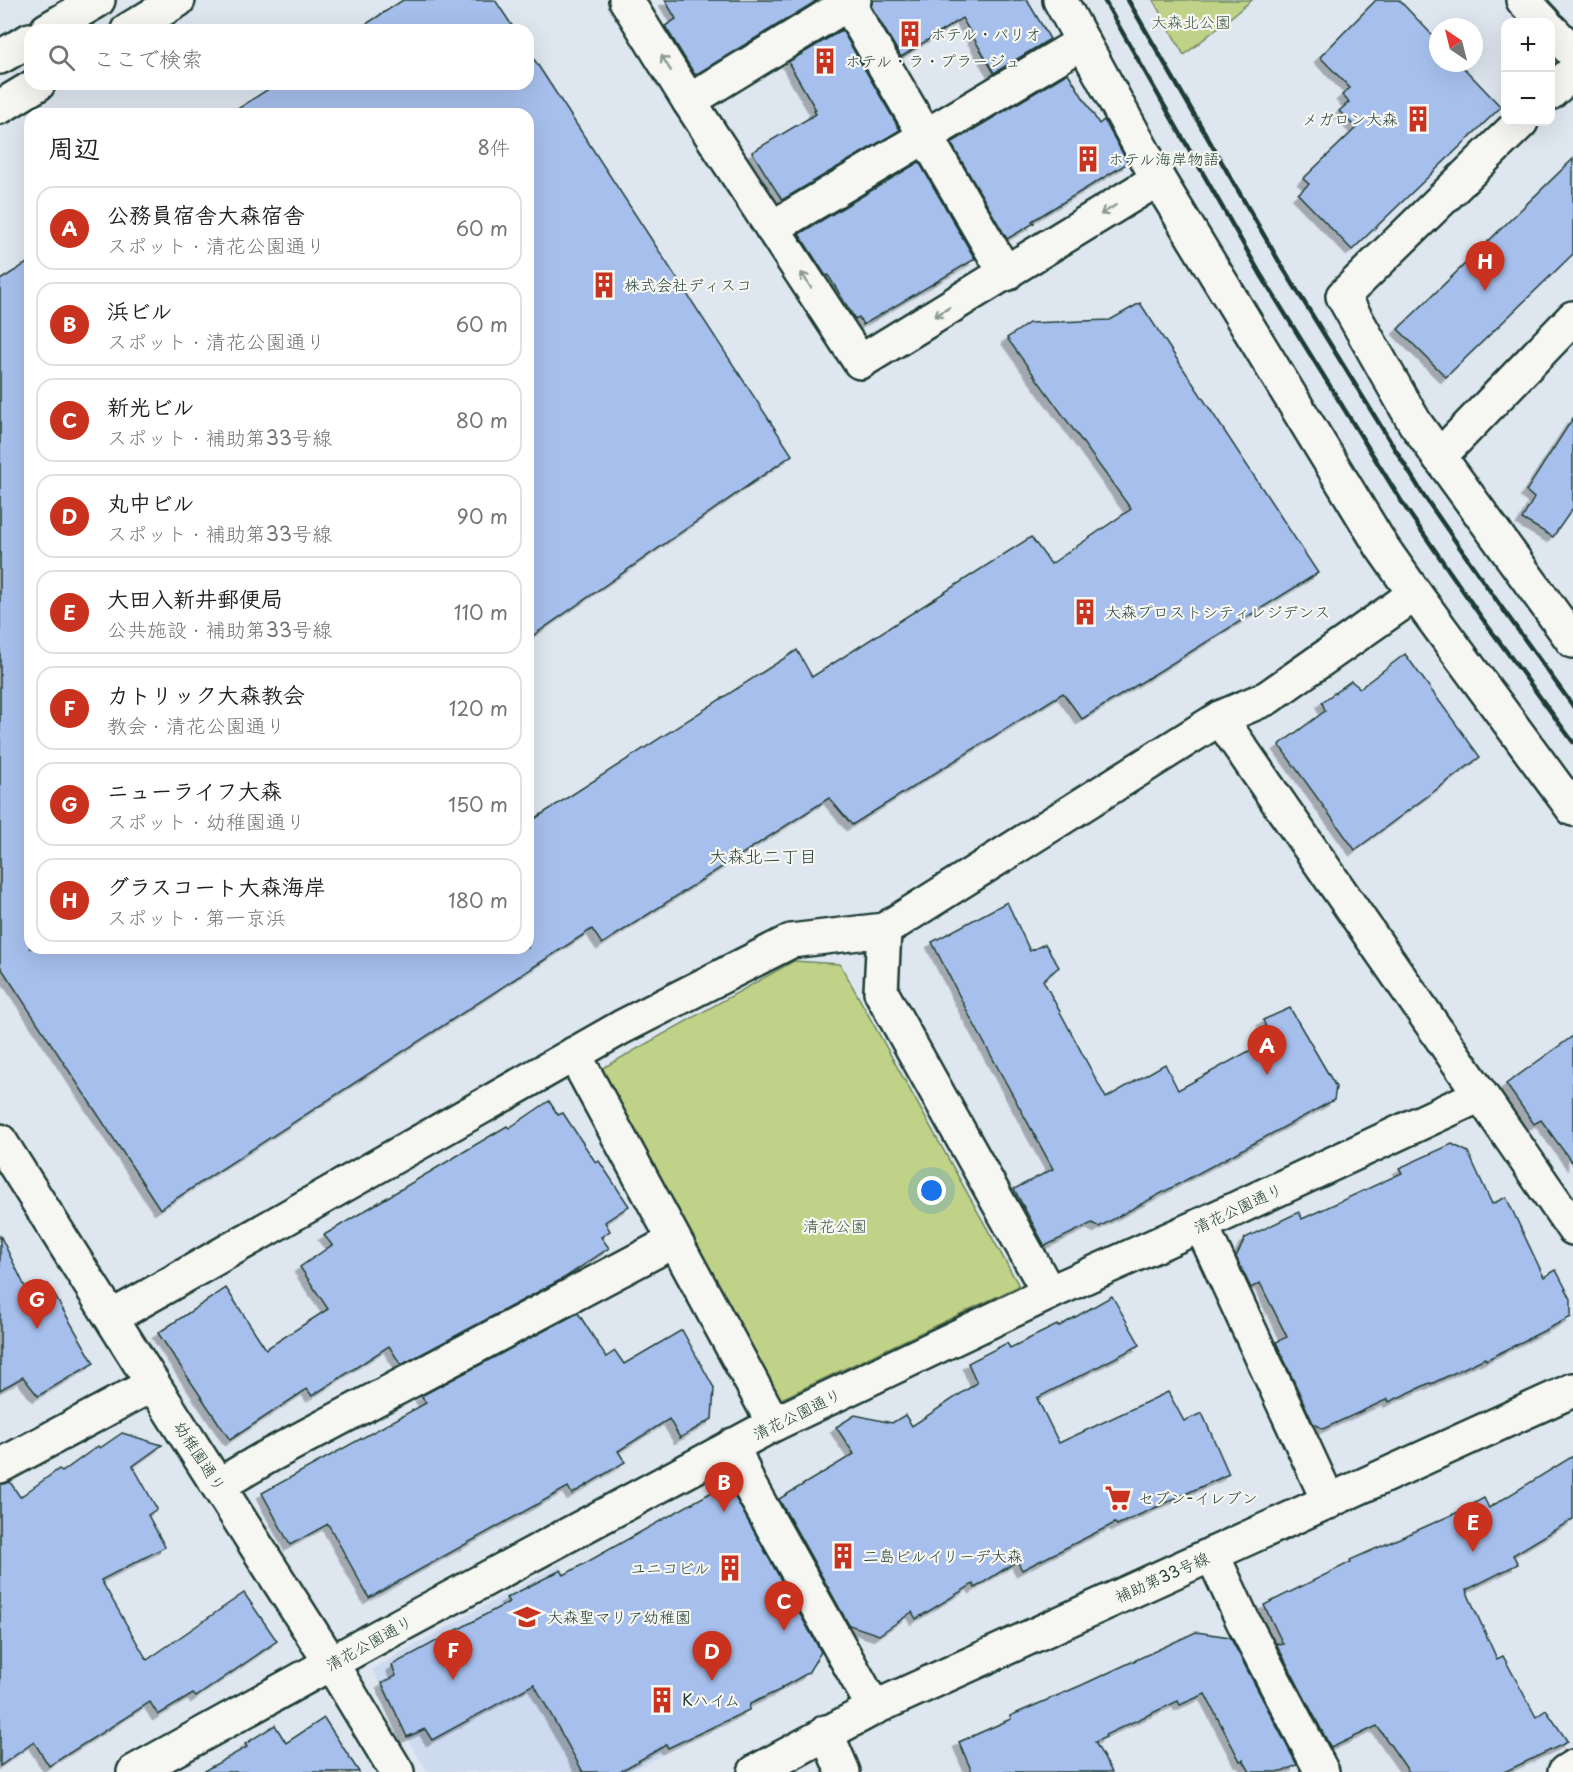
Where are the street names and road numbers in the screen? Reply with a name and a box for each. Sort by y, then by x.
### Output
street label: 清花公園通り [1189,1176,1286,1238]
street label: 清花公園通り [748,1381,845,1445]
street label: 幼稚園通り [169,1415,233,1496]
street label: 補助第33号線 [1111,1545,1213,1608]
street label: 清花公園通り [321,1608,416,1676]

